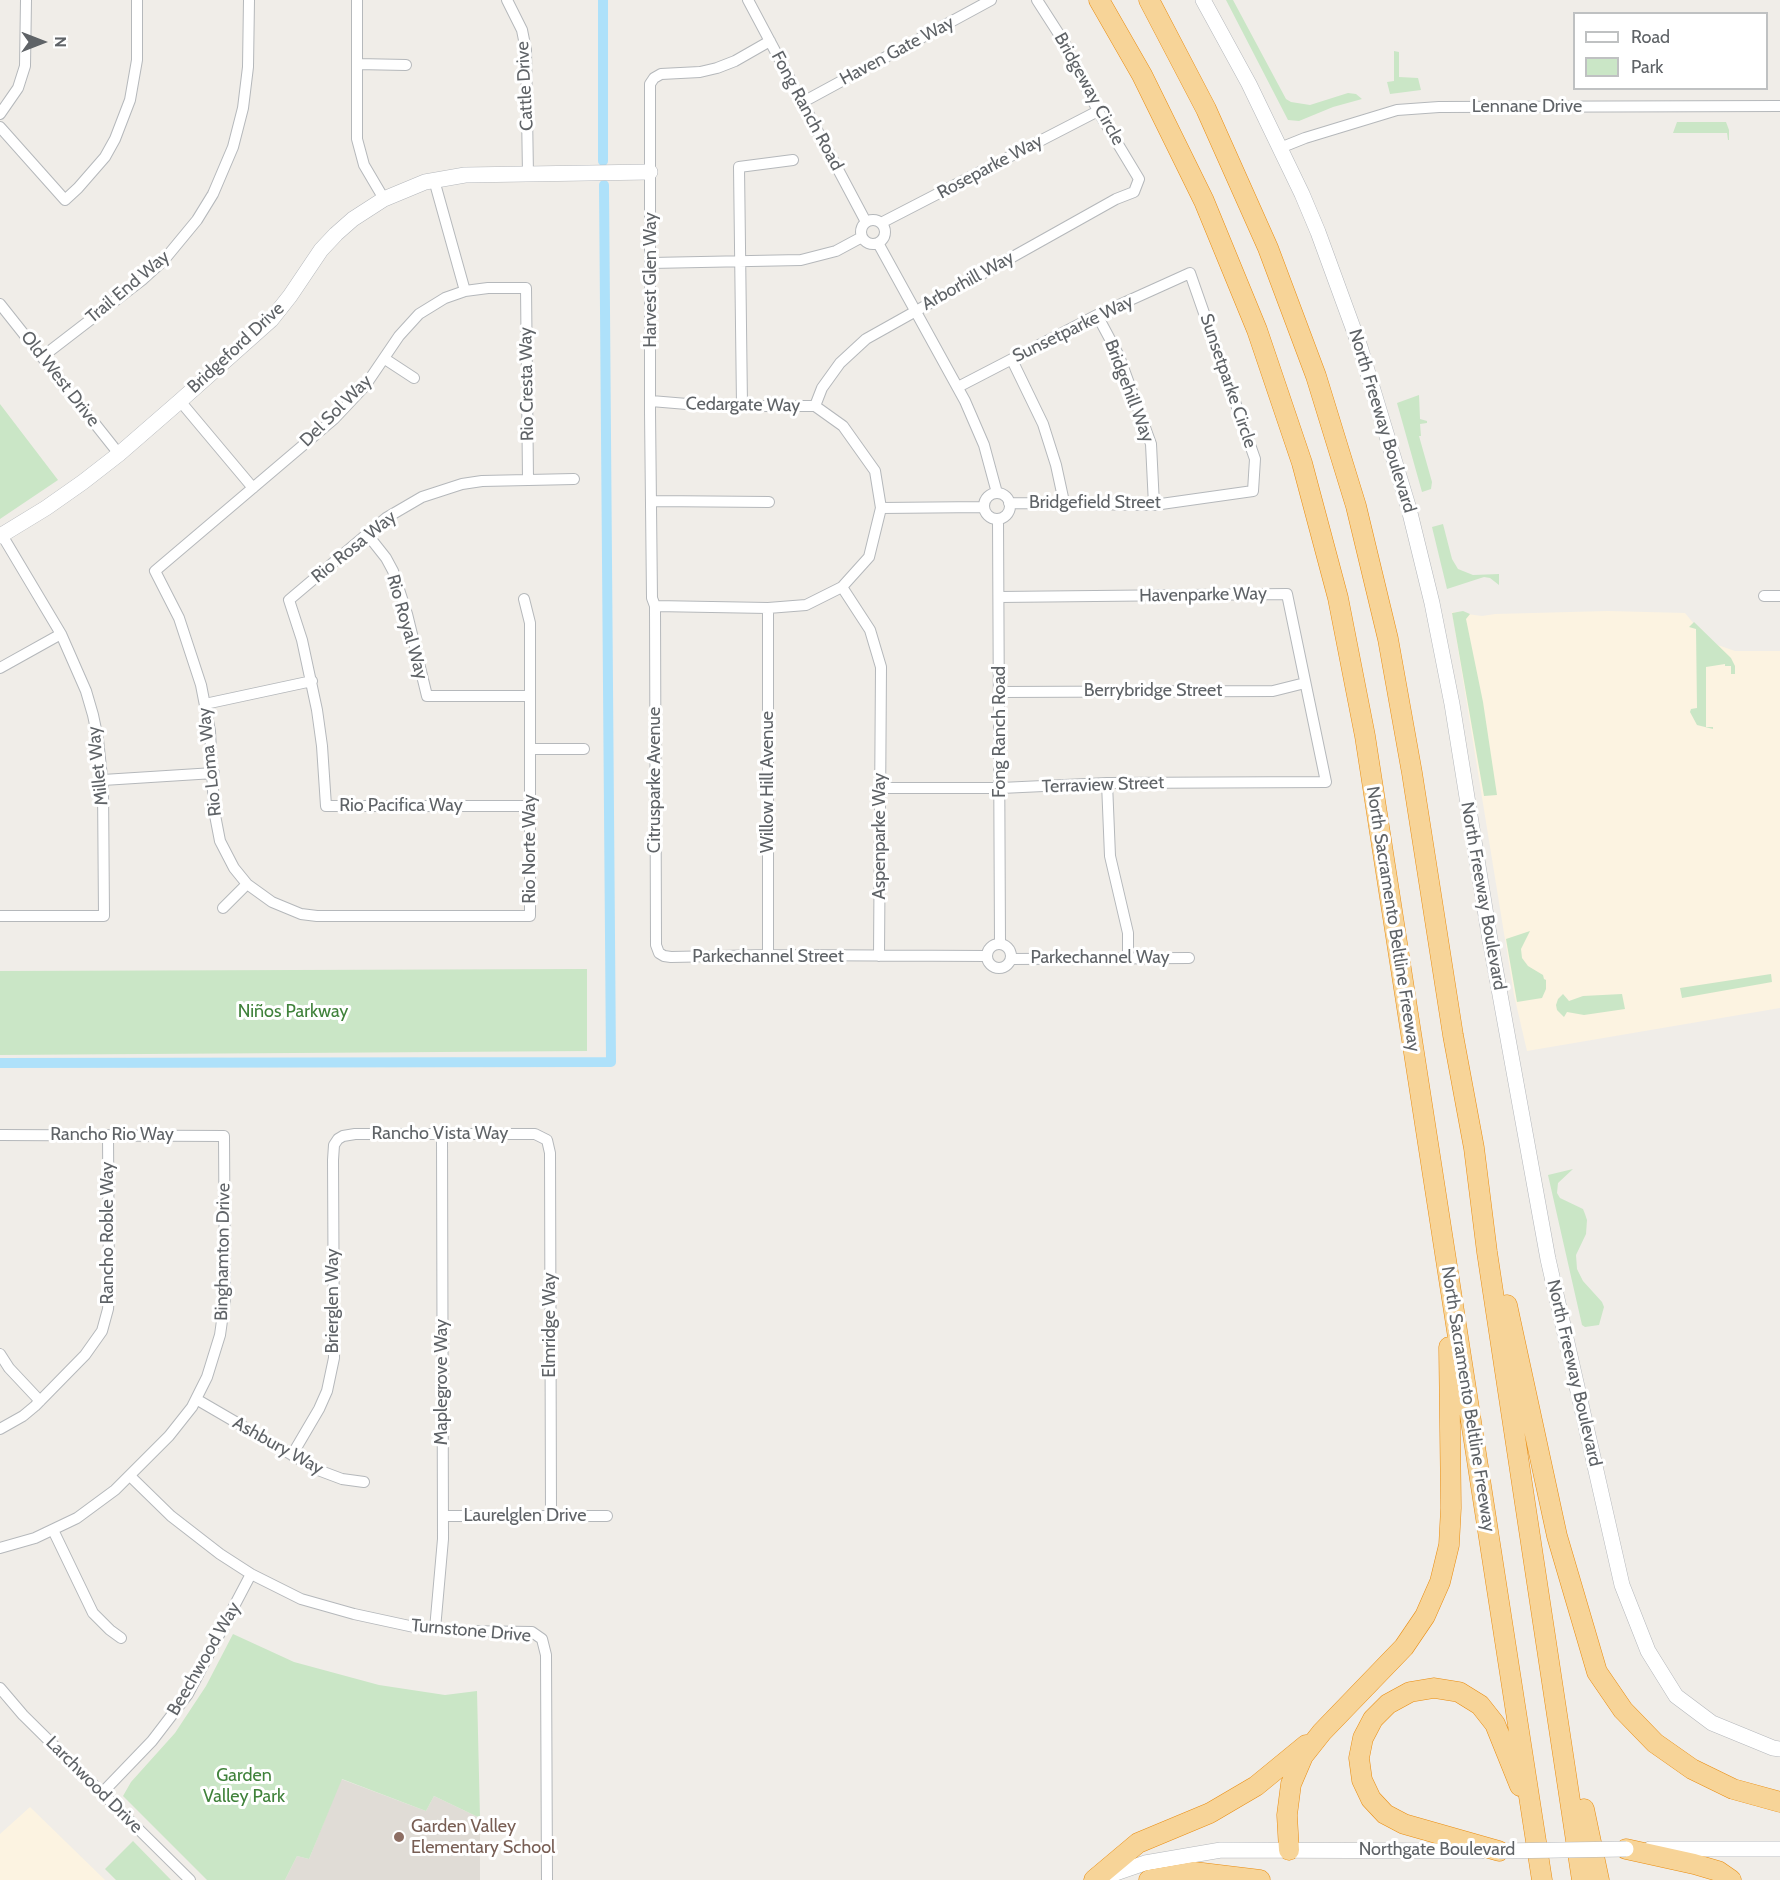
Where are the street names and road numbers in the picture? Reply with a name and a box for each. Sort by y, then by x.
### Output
street label: Haven Gate Way [836,12,958,90]
street label: Bridgeway Circle [1049,29,1129,149]
street label: Cattle Drive [512,41,538,131]
street label: Fong Ranch Road [766,48,848,174]
street label: Lennane Drive [1472,96,1582,118]
street label: Roseparke Way [934,130,1046,204]
street label: Harvest Glen Way [640,212,662,348]
street label: Trail End Way [82,246,174,328]
street label: Arborhill Way [918,247,1018,315]
street label: Sunsetparke Way [1009,290,1137,368]
street label: Bridgeford Drive [183,298,289,398]
street label: Sunsetparke Circle [1195,311,1261,451]
street label: Old West Drive [16,327,104,431]
street label: Rio Cresta Way [515,327,539,441]
street label: North Freeway Boulevard [1344,327,1420,515]
street label: Bridgehill Way [1100,337,1158,445]
street label: Del Sol Way [296,371,376,451]
street label: Cedargate Way [686,393,800,417]
street label: Bridgefield Street [1029,492,1161,514]
street label: Rio Rosa Way [307,506,401,588]
street label: Rio Royal Way [382,572,432,682]
street label: Havenparke Way [1139,583,1267,607]
street label: Fong Ranch Road [989,666,1011,798]
street label: Berrybridge Street [1084,680,1222,702]
street label: Rio Loma Way [194,706,226,818]
street label: Citrusparke Avenue [644,707,666,853]
street label: Willow Hill Avenue [757,711,779,853]
street label: Millet Way [83,725,113,807]
street label: Terraview Street [1042,772,1164,798]
street label: Aspenparke Way [869,773,891,899]
street label: North Sacramento Beltline Freeway [1361,785,1425,1053]
street label: Rio Norte Way [519,794,541,904]
street label: Rio Pacifica Way [339,795,463,817]
street label: North Freeway Boulevard [1456,800,1510,992]
street label: Parkechannel Street [692,946,844,968]
street label: Parkechannel Way [1030,947,1170,969]
street label: Rancho Vista Way [372,1123,508,1145]
street label: Rancho Rio Way [50,1124,174,1146]
street label: Rancho Roble Way [97,1162,119,1304]
street label: Binghamton Drive [211,1183,235,1321]
street label: Brierglen Way [322,1248,344,1354]
street label: North Sacramento Beltline Freeway [1436,1265,1500,1533]
street label: Elmridge Way [539,1272,561,1378]
street label: North Freeway Boulevard [1542,1278,1606,1468]
street label: Maplegrove Way [431,1319,453,1445]
street label: Ashbury Way [229,1412,327,1480]
street label: Laurelglen Drive [464,1505,586,1527]
street label: Beechwood Way [163,1598,245,1720]
street label: Turnstone Drive [410,1615,532,1647]
street label: Larchwood Drive [41,1732,147,1838]
street label: Northgate Boulevard [1359,1839,1515,1861]

